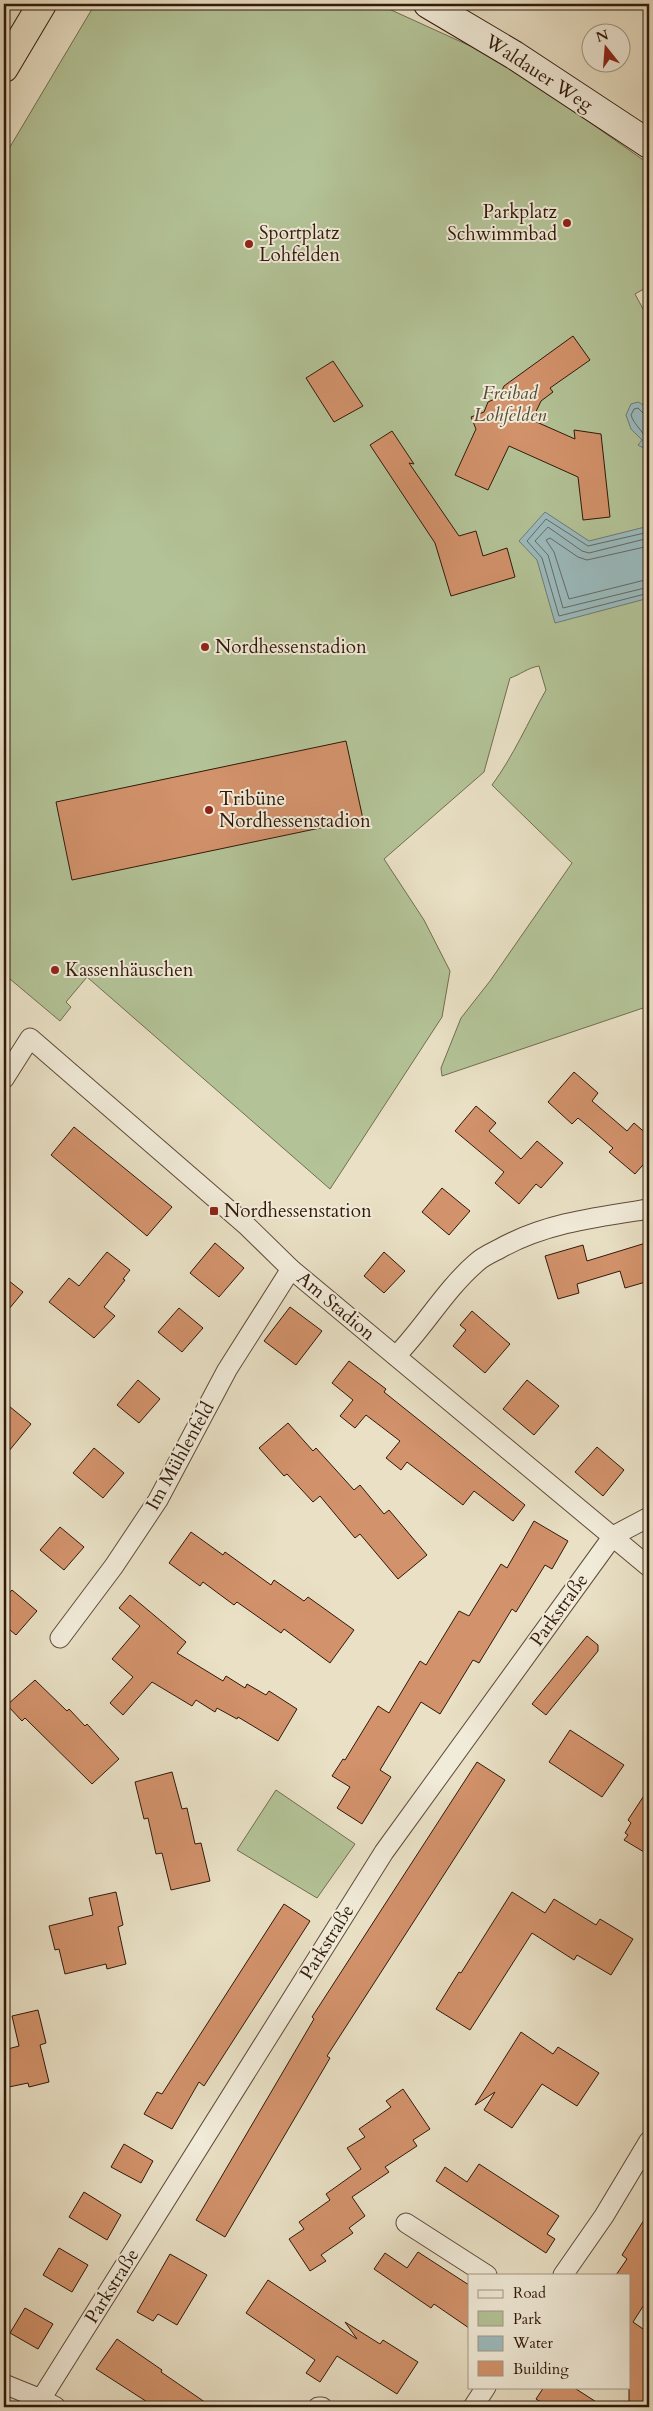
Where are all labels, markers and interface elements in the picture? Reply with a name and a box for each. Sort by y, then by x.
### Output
north arrow [580,22,630,72]
text: N [594,25,611,47]
street label: Waldauer Weg [479,28,598,118]
place label: Parkplatz Schwimmbad [447,199,557,247]
marker: Parkplatz Schwimmbad [561,217,573,229]
place label: Sportplatz Lohfelden [259,220,340,268]
marker: Sportplatz Lohfelden [243,238,255,250]
park label: Freibad Lohfelden [473,380,547,428]
place label: Nordhessenstadion [215,634,367,660]
marker: Nordhessenstadion [199,641,211,653]
place label: Tribüne Nordhessenstadion [219,786,371,834]
marker: Tribüne Nordhessenstadion [203,804,215,816]
place label: Kassenhäuschen [65,957,194,983]
marker: Kassenhäuschen [49,964,61,976]
place label: Nordhessenstation [224,1198,372,1224]
marker: Nordhessenstation [208,1205,220,1217]
street label: Am Stadion [291,1266,381,1347]
street label: Im Mühlenfeld [140,1397,220,1515]
street label: Parkstraße [524,1568,594,1652]
street label: Parkstraße [294,1899,360,1985]
street label: Parkstraße [79,2243,145,2329]
legend [468,2274,630,2388]
text: Road [513,2283,546,2303]
text: Park [513,2309,542,2329]
text: Water [512,2333,554,2353]
text: Building [513,2359,569,2379]

